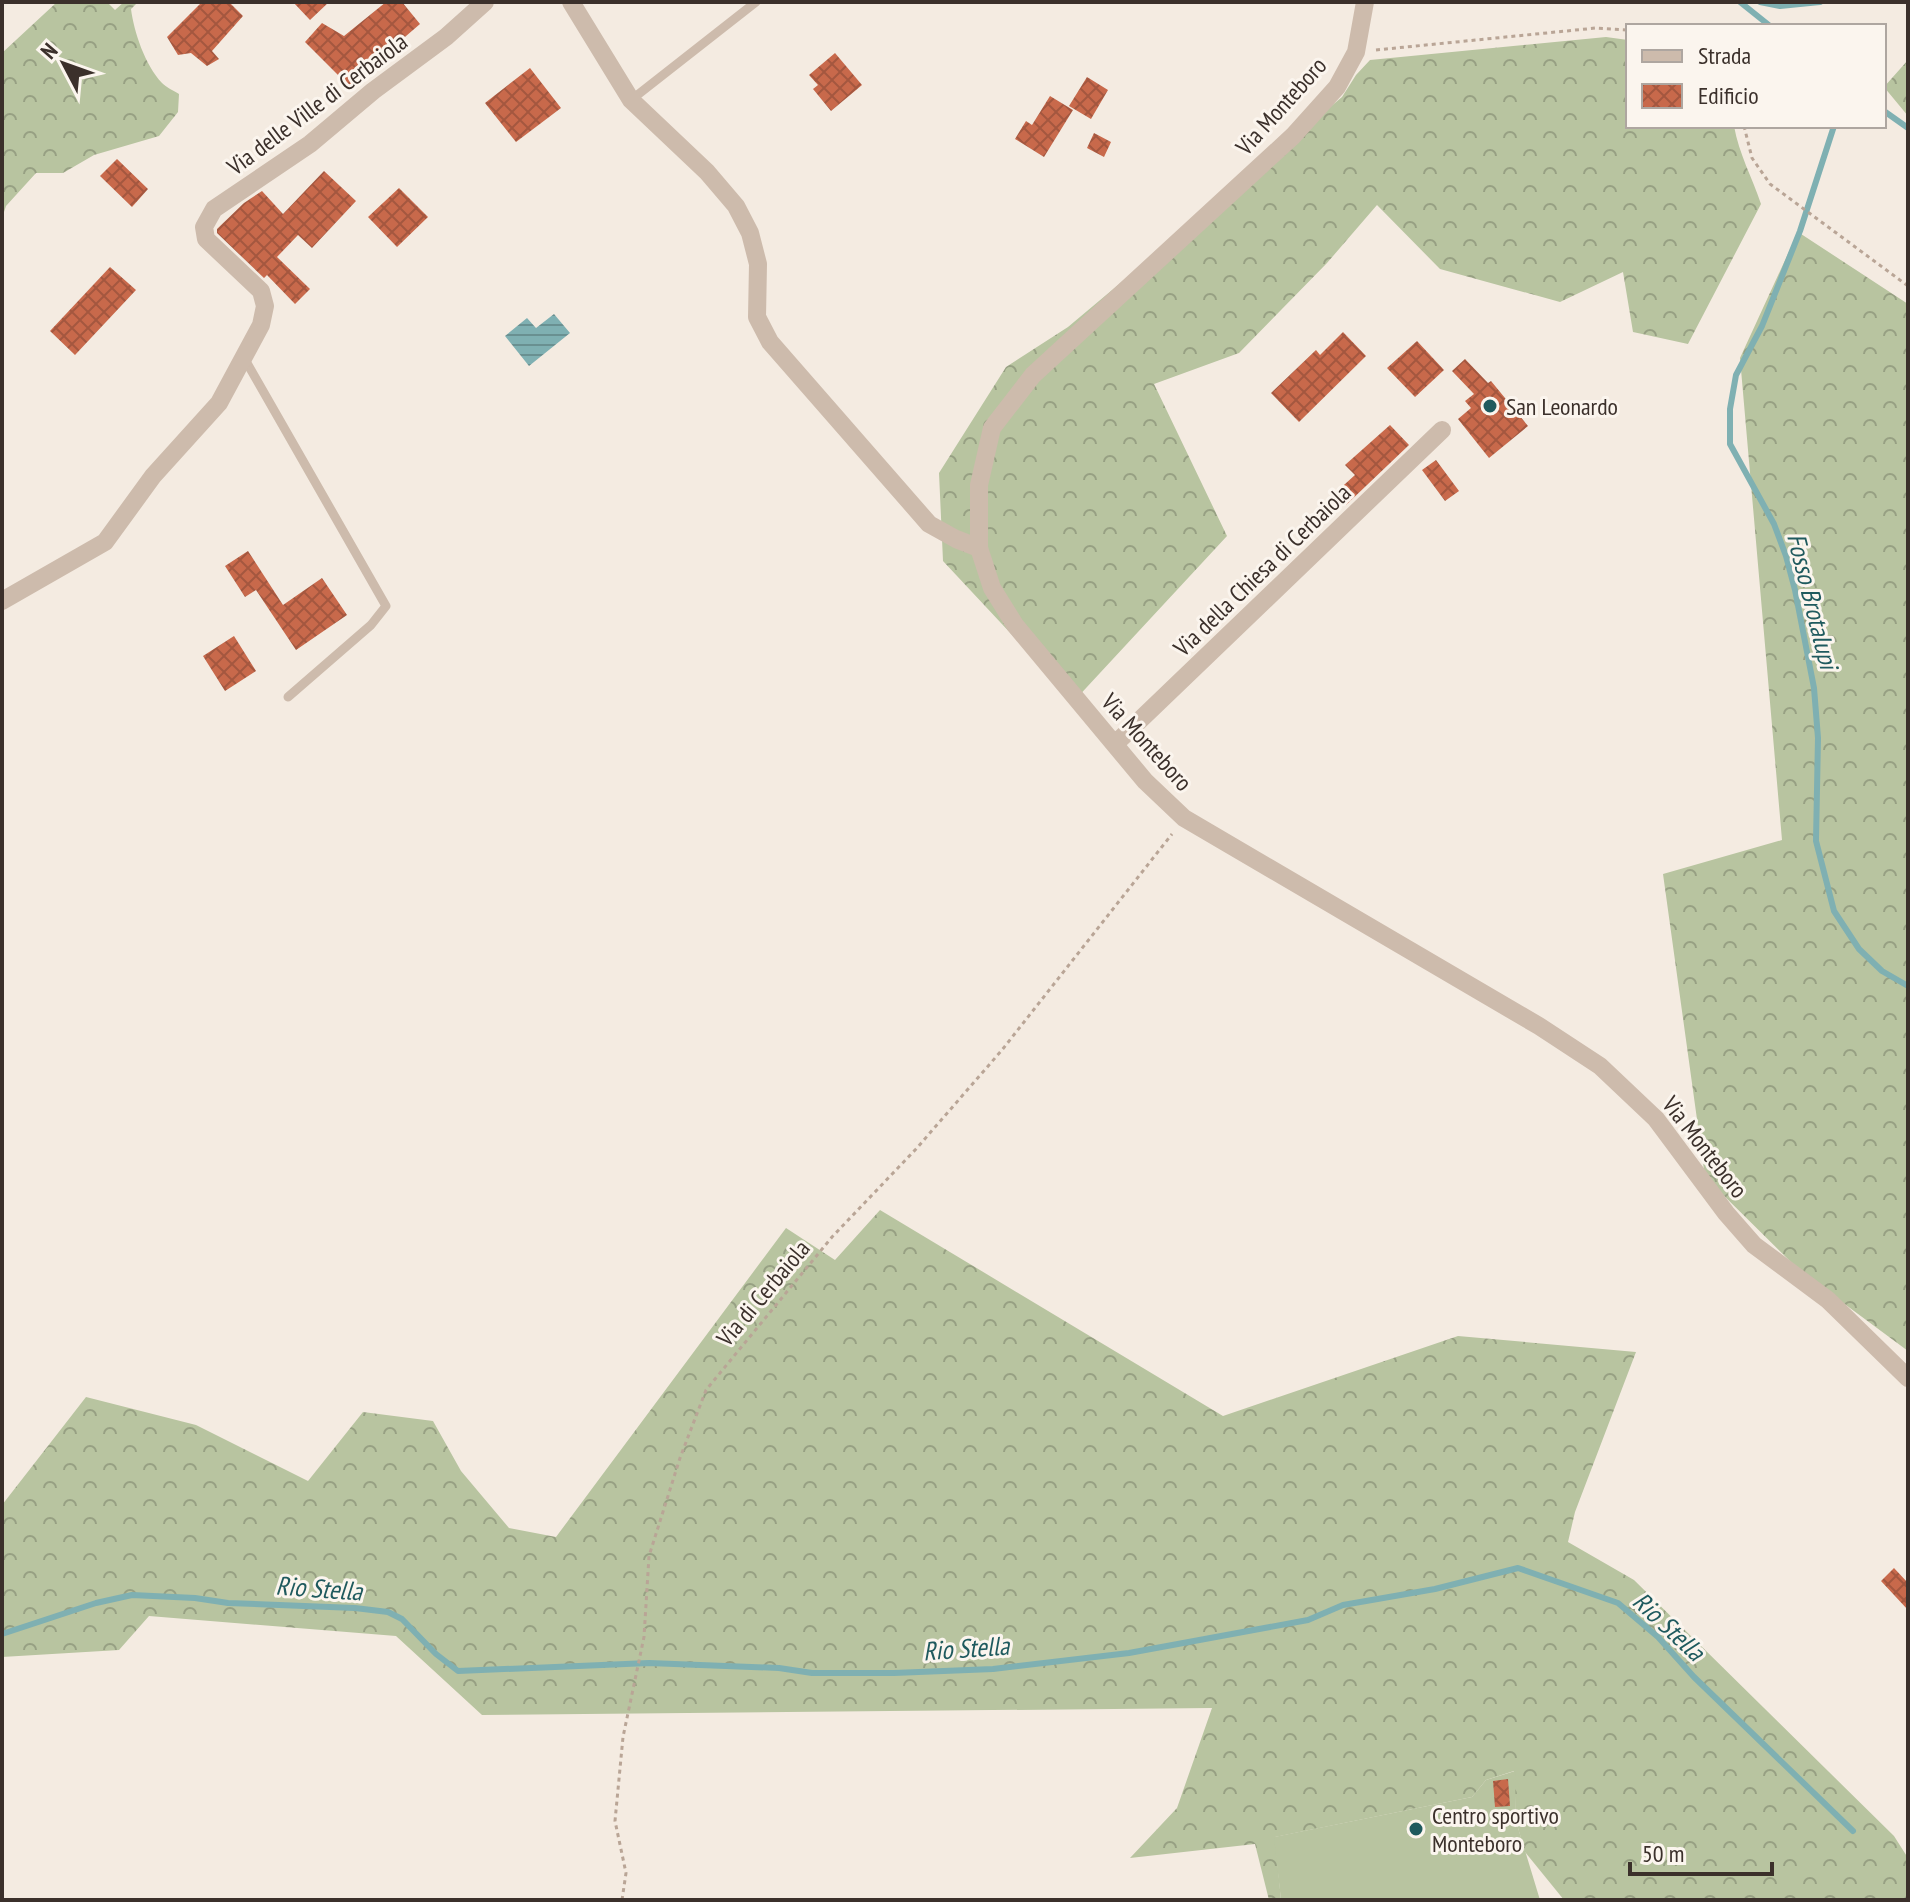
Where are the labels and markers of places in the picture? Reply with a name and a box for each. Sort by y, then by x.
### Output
place label: San Leonardo [1506,391,1618,422]
marker: San Leonardo [1481,397,1499,415]
place label: Centro sportivo Monteboro [1432,1800,1559,1859]
marker: Centro sportivo Monteboro [1407,1820,1425,1838]

